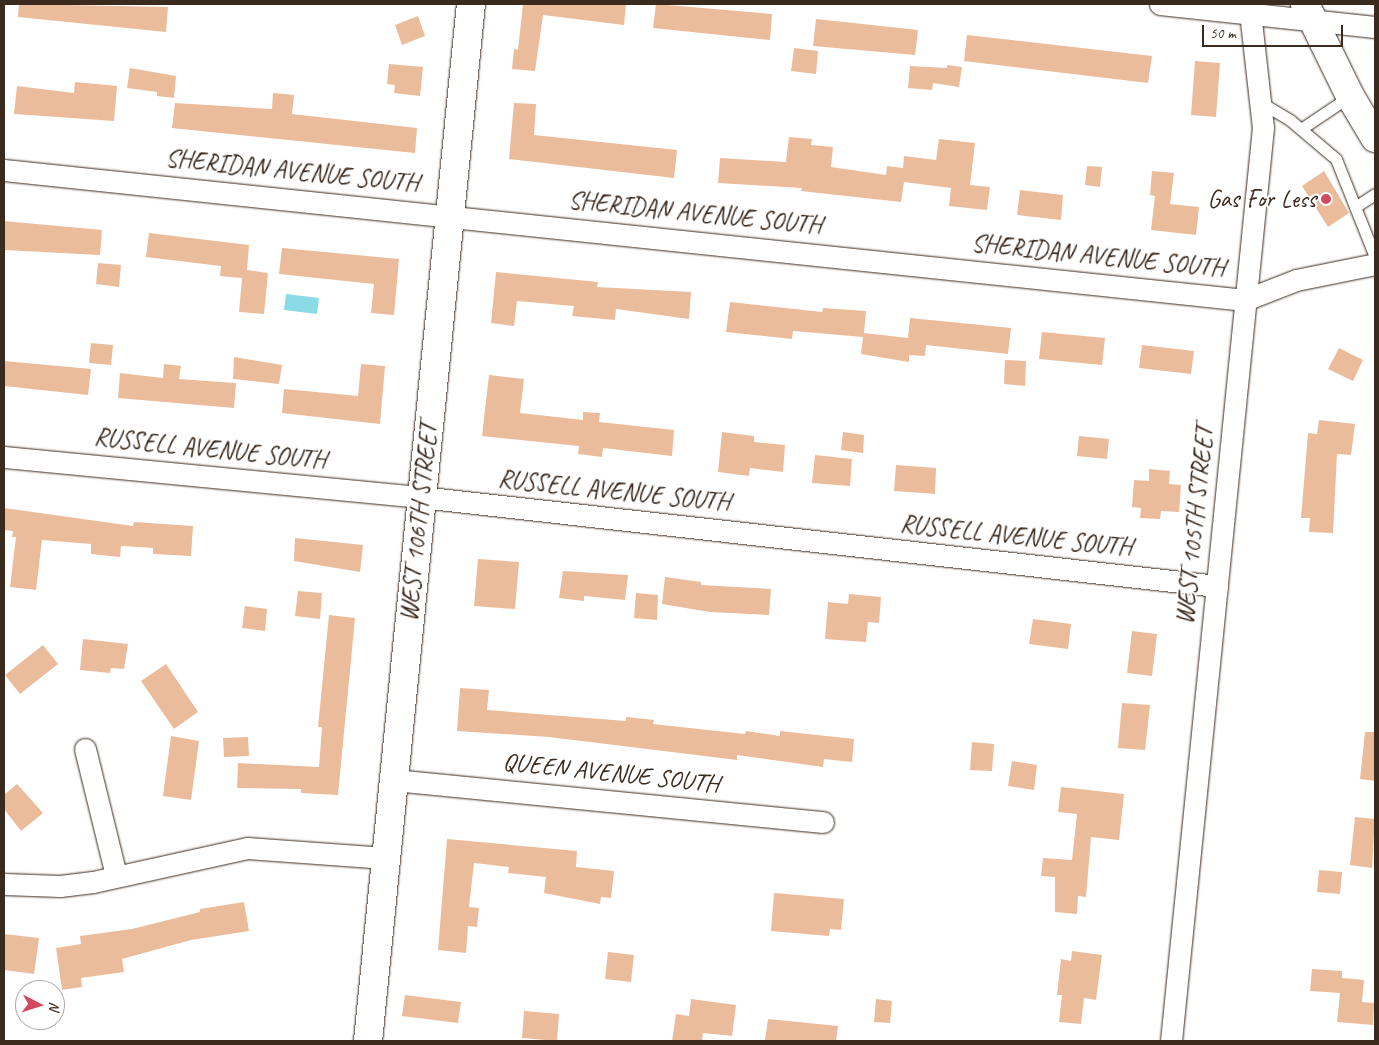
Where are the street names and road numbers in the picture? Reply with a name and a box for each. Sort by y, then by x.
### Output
street label: SHERIDAN AVENUE SOUTH [165,143,419,199]
street label: SHERIDAN AVENUE SOUTH [568,185,822,241]
street label: SHERIDAN AVENUE SOUTH [971,228,1225,284]
street label: WEST 106TH STREET [394,421,444,623]
street label: RUSSELL AVENUE SOUTH [92,422,328,476]
street label: WEST 105TH STREET [1170,424,1220,626]
street label: RUSSELL AVENUE SOUTH [496,464,732,518]
street label: RUSSELL AVENUE SOUTH [898,509,1134,563]
street label: QUEEN AVENUE SOUTH [502,747,720,799]

